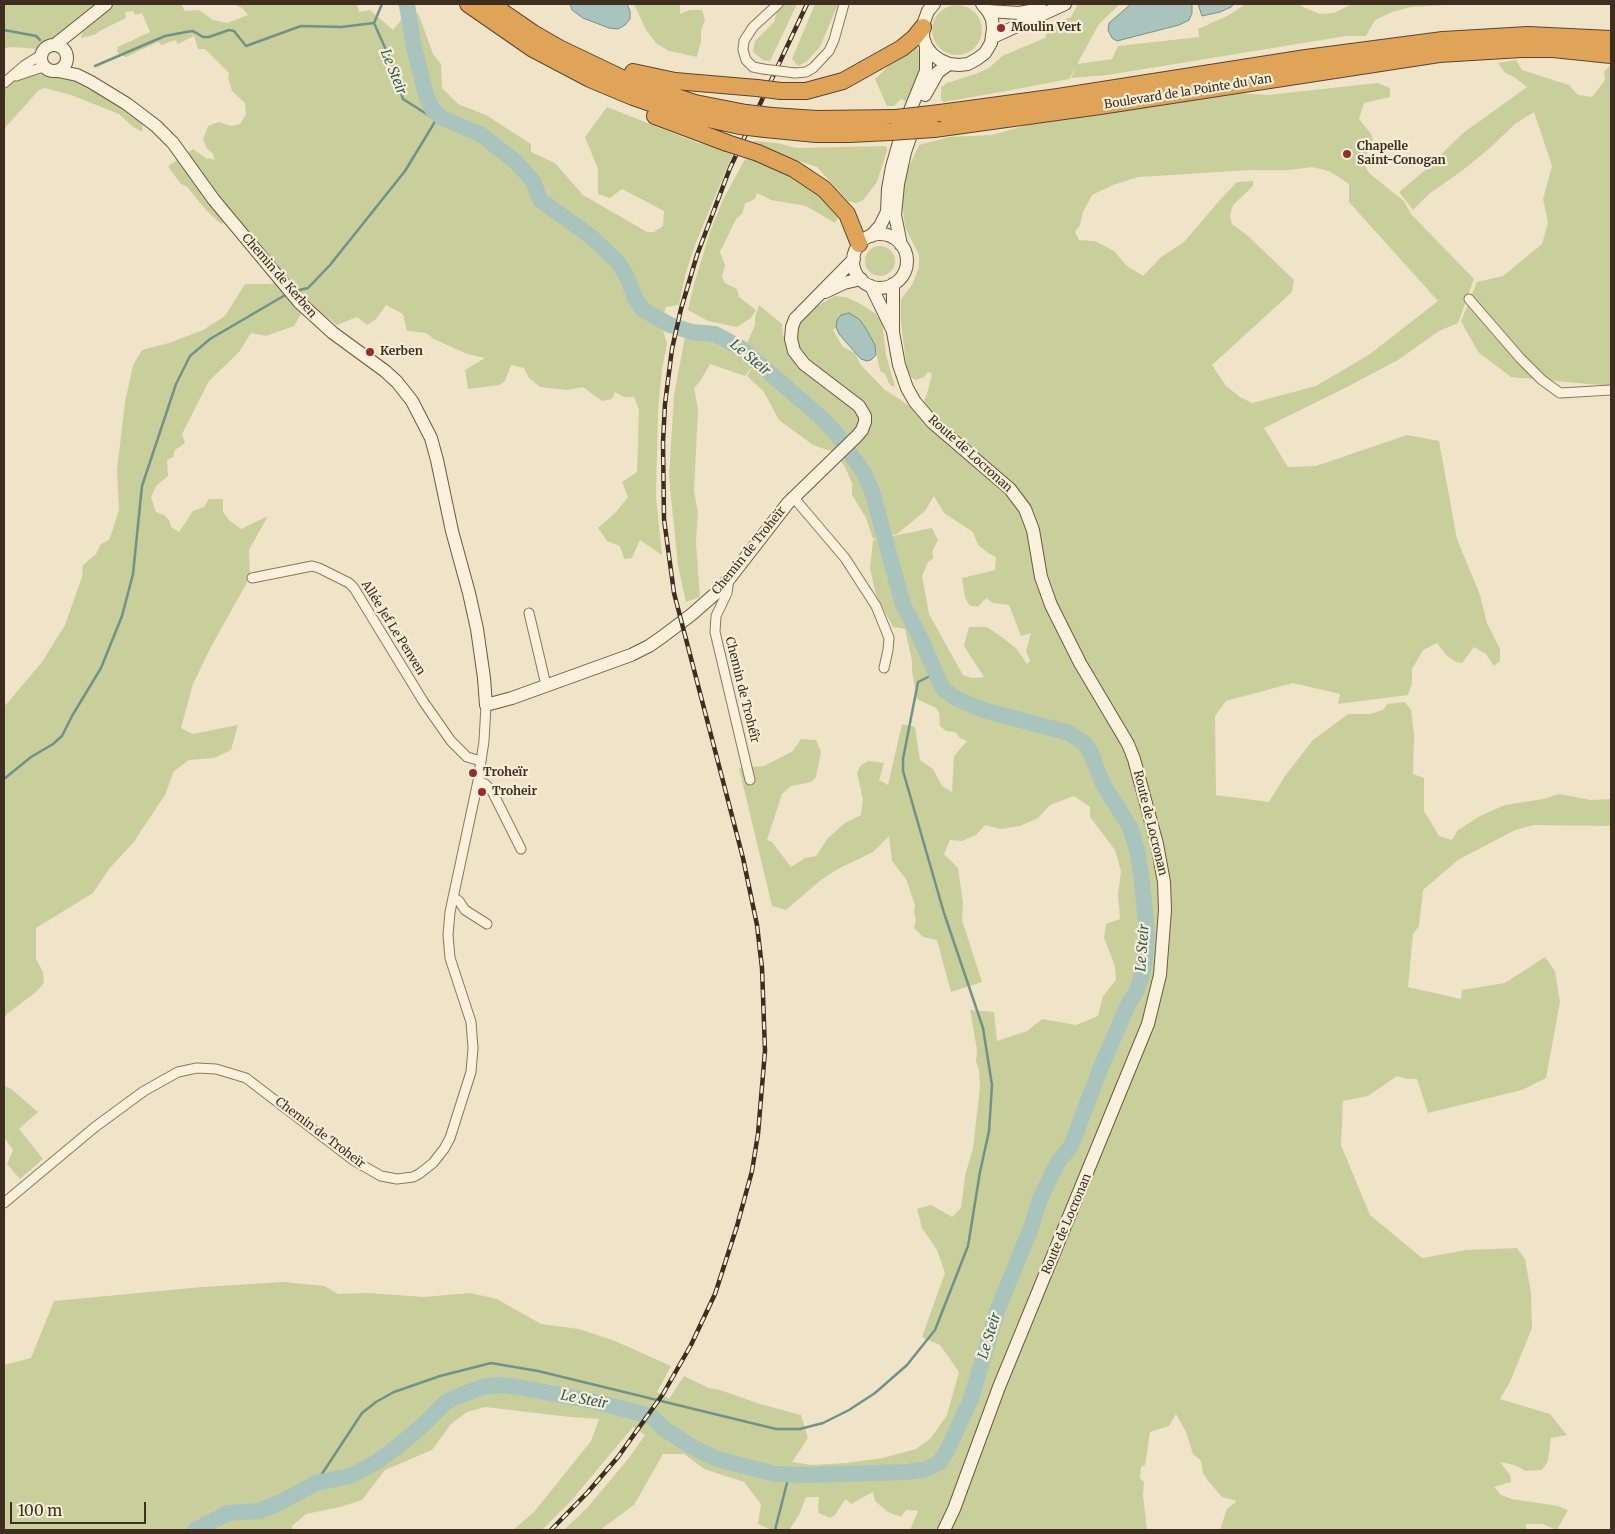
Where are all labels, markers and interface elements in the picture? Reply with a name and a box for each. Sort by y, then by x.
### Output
place label: Moulin Vert [1011,21,1081,35]
marker: Moulin Vert [995,22,1007,34]
water label: Le Steir [376,47,410,97]
street label: Boulevard de la Pointe du Van [1103,72,1273,112]
place label: Chapelle Saint-Conogan [1357,140,1446,168]
marker: Chapelle Saint-Conogan [1341,148,1353,160]
street label: Chemin de Kerben [239,231,319,321]
water label: Le Steir [726,336,774,380]
place label: Kerben [380,345,423,359]
marker: Kerben [364,346,376,358]
street label: Route de Locronan [925,413,1015,495]
street label: Chemin de Troheïr [709,504,789,598]
street label: Allée Jef Le Penven [358,578,428,678]
street label: Chemin de Trohéîr [722,636,762,744]
place label: Troheïr [483,766,528,780]
marker: Troheïr [467,767,479,779]
street label: Route de Locronan [1130,769,1170,877]
place label: Troheir [492,785,537,799]
marker: Troheir [476,786,488,798]
water label: Le Steir [1133,924,1153,972]
street label: Chemin de Troheïr [272,1095,368,1171]
street label: Route de Locronan [1039,1171,1095,1277]
water label: Le Steir [975,1311,1005,1361]
water label: Le Steir [559,1387,609,1413]
scale bar [12,1492,149,1524]
text: 100 m [18,1501,62,1520]

